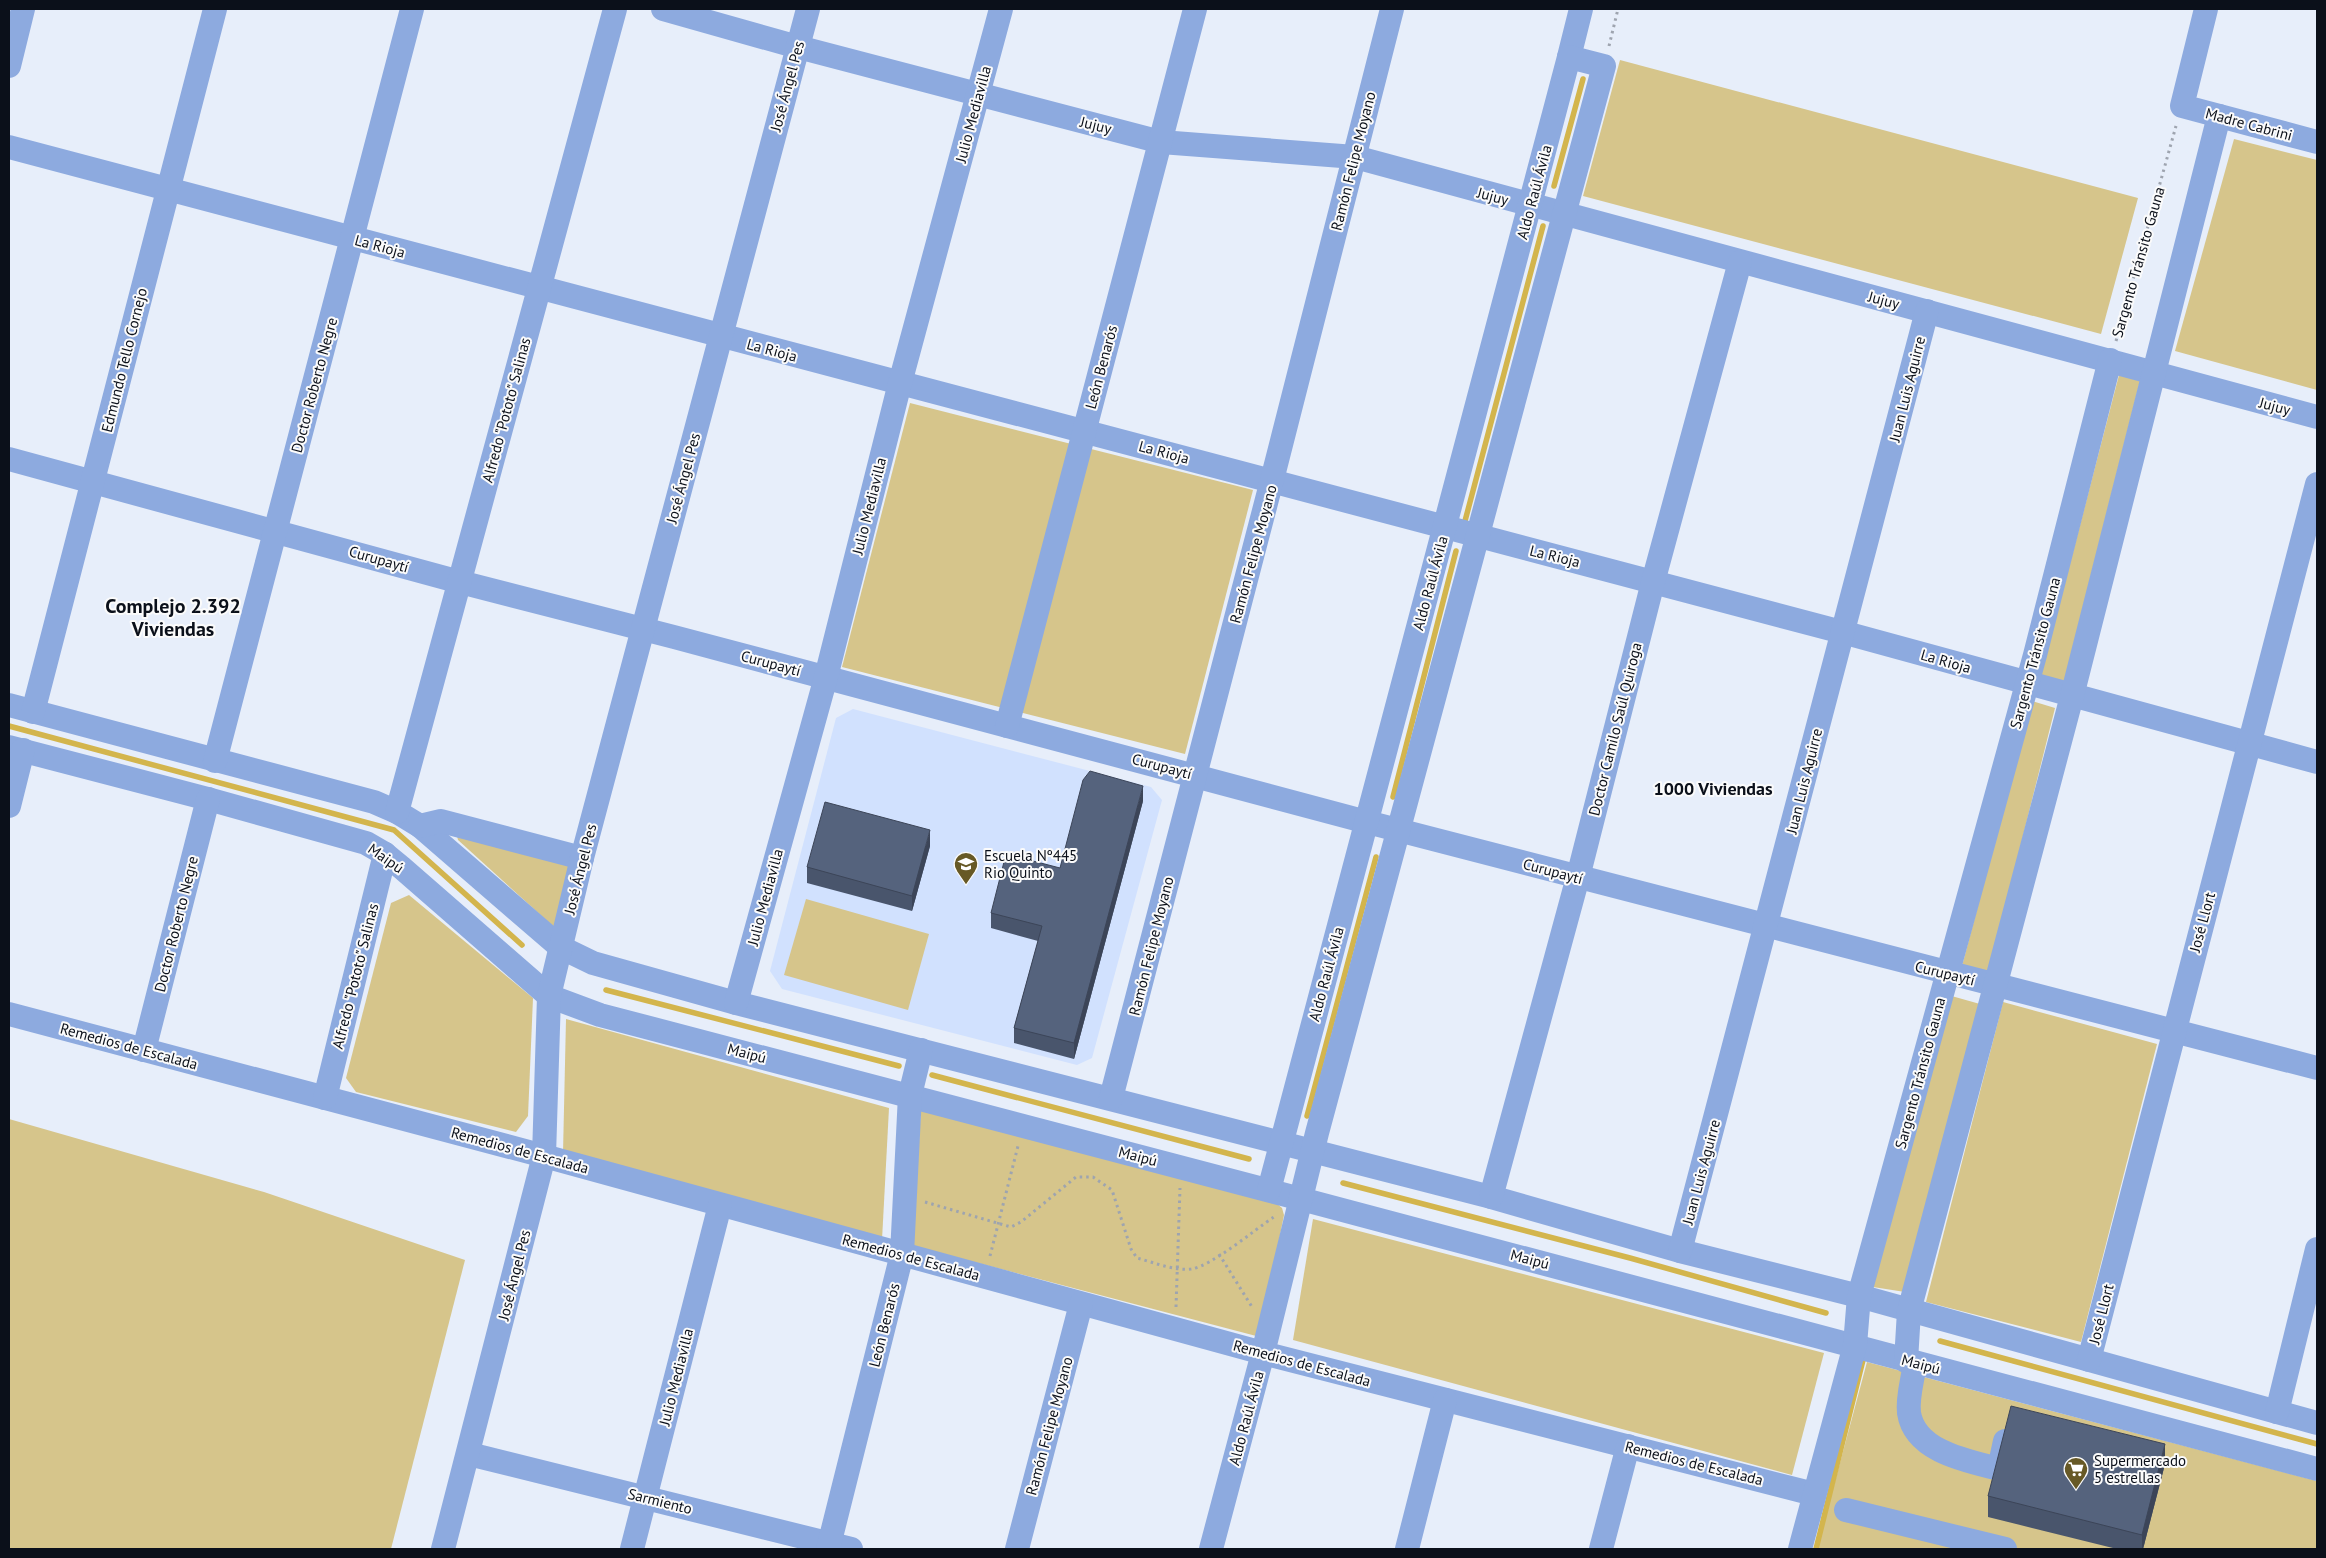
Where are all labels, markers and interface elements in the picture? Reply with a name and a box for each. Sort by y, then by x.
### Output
street label: José Ángel Pes [766,39,808,134]
street label: Julio Mediavilla [951,64,995,165]
street label: Ramón Felipe Moyano [1327,90,1379,232]
street label: Madre Cabrini [2203,103,2295,145]
street label: Jujuy [1077,112,1114,138]
street label: Aldo Raúl Ávila [1512,143,1556,241]
street label: Jujuy [1474,182,1511,209]
street label: Sargento Tránsito Gauna [2107,184,2169,340]
street label: La Rioja [353,230,407,262]
street label: Edmundo Tello Cornejo [97,286,151,434]
street label: Jujuy [1865,286,1902,313]
street label: Doctor Roberto Negre [287,315,341,455]
street label: León Benarós [1081,323,1121,411]
street label: La Rioja [745,334,799,366]
street label: Juan Luis Aguirre [1884,334,1929,445]
street label: Alfredo "Pototo" Salinas [477,335,535,485]
street label: Jujuy [2256,392,2293,419]
street label: José Ángel Pes [662,431,704,526]
street label: La Rioja [1137,436,1191,468]
street label: Julio Mediavilla [848,455,890,557]
street label: Ramón Felipe Moyano [1225,483,1281,625]
street label: Aldo Raúl Ávila [1408,534,1452,632]
street label: Curupaytí [347,541,411,577]
street label: La Rioja [1528,541,1582,571]
street label: Sargento Tránsito Gauna [2006,575,2064,731]
district label: Complejo 2.392 Viviendas [105,593,241,642]
street label: Doctor Camilo Saúl Quiroga [1584,640,1646,818]
street label: La Rioja [1919,645,1973,677]
street label: Curupaytí [739,646,803,680]
street label: Juan Luis Aguirre [1781,726,1826,837]
street label: Curupaytí [1130,749,1194,783]
district label: 1000 Viviendas [1653,777,1773,800]
street label: José Ángel Pes [559,822,600,917]
street label: Maipú [364,839,408,877]
place label: Escuela Nº445 Rio Quinto [984,846,1077,882]
street label: Julio Mediavilla [743,847,787,948]
school or university icon: Escuela Nº445 Rio Quinto [953,851,979,885]
street label: Doctor Roberto Negre [150,854,202,994]
street label: Curupaytí [1521,854,1585,888]
street label: Ramón Felipe Moyano [1125,875,1177,1017]
street label: José Llort [2185,890,2219,955]
street label: Alfredo "Pototo" Salinas [328,901,382,1051]
street label: Aldo Raúl Ávila [1304,925,1348,1023]
street label: Curupaytí [1913,956,1977,990]
street label: Sargento Tránsito Gauna [1891,995,1949,1151]
street label: Remedios de Escalada [58,1018,200,1074]
street label: Maipú [725,1039,769,1067]
street label: Juan Luis Aguirre [1678,1117,1724,1228]
street label: Remedios de Escalada [449,1122,591,1178]
street label: Maipú [1116,1142,1160,1170]
street label: José Ángel Pes [493,1228,534,1323]
street label: Remedios de Escalada [840,1229,982,1285]
street label: Maipú [1508,1245,1552,1273]
street label: León Benarós [864,1281,904,1369]
street label: José Llort [2084,1282,2118,1347]
street label: Julio Mediavilla [655,1326,697,1428]
street label: Remedios de Escalada [1231,1335,1373,1391]
street label: Maipú [1899,1350,1943,1378]
street label: Ramón Felipe Moyano [1021,1355,1077,1497]
street label: Aldo Raúl Ávila [1224,1369,1268,1467]
street label: Remedios de Escalada [1623,1437,1765,1489]
place label: Supermercado 5 estrellas [2094,1451,2186,1487]
supermarket icon: Supermercado 5 estrellas [2063,1456,2089,1490]
street label: Sarmiento [626,1484,694,1518]

